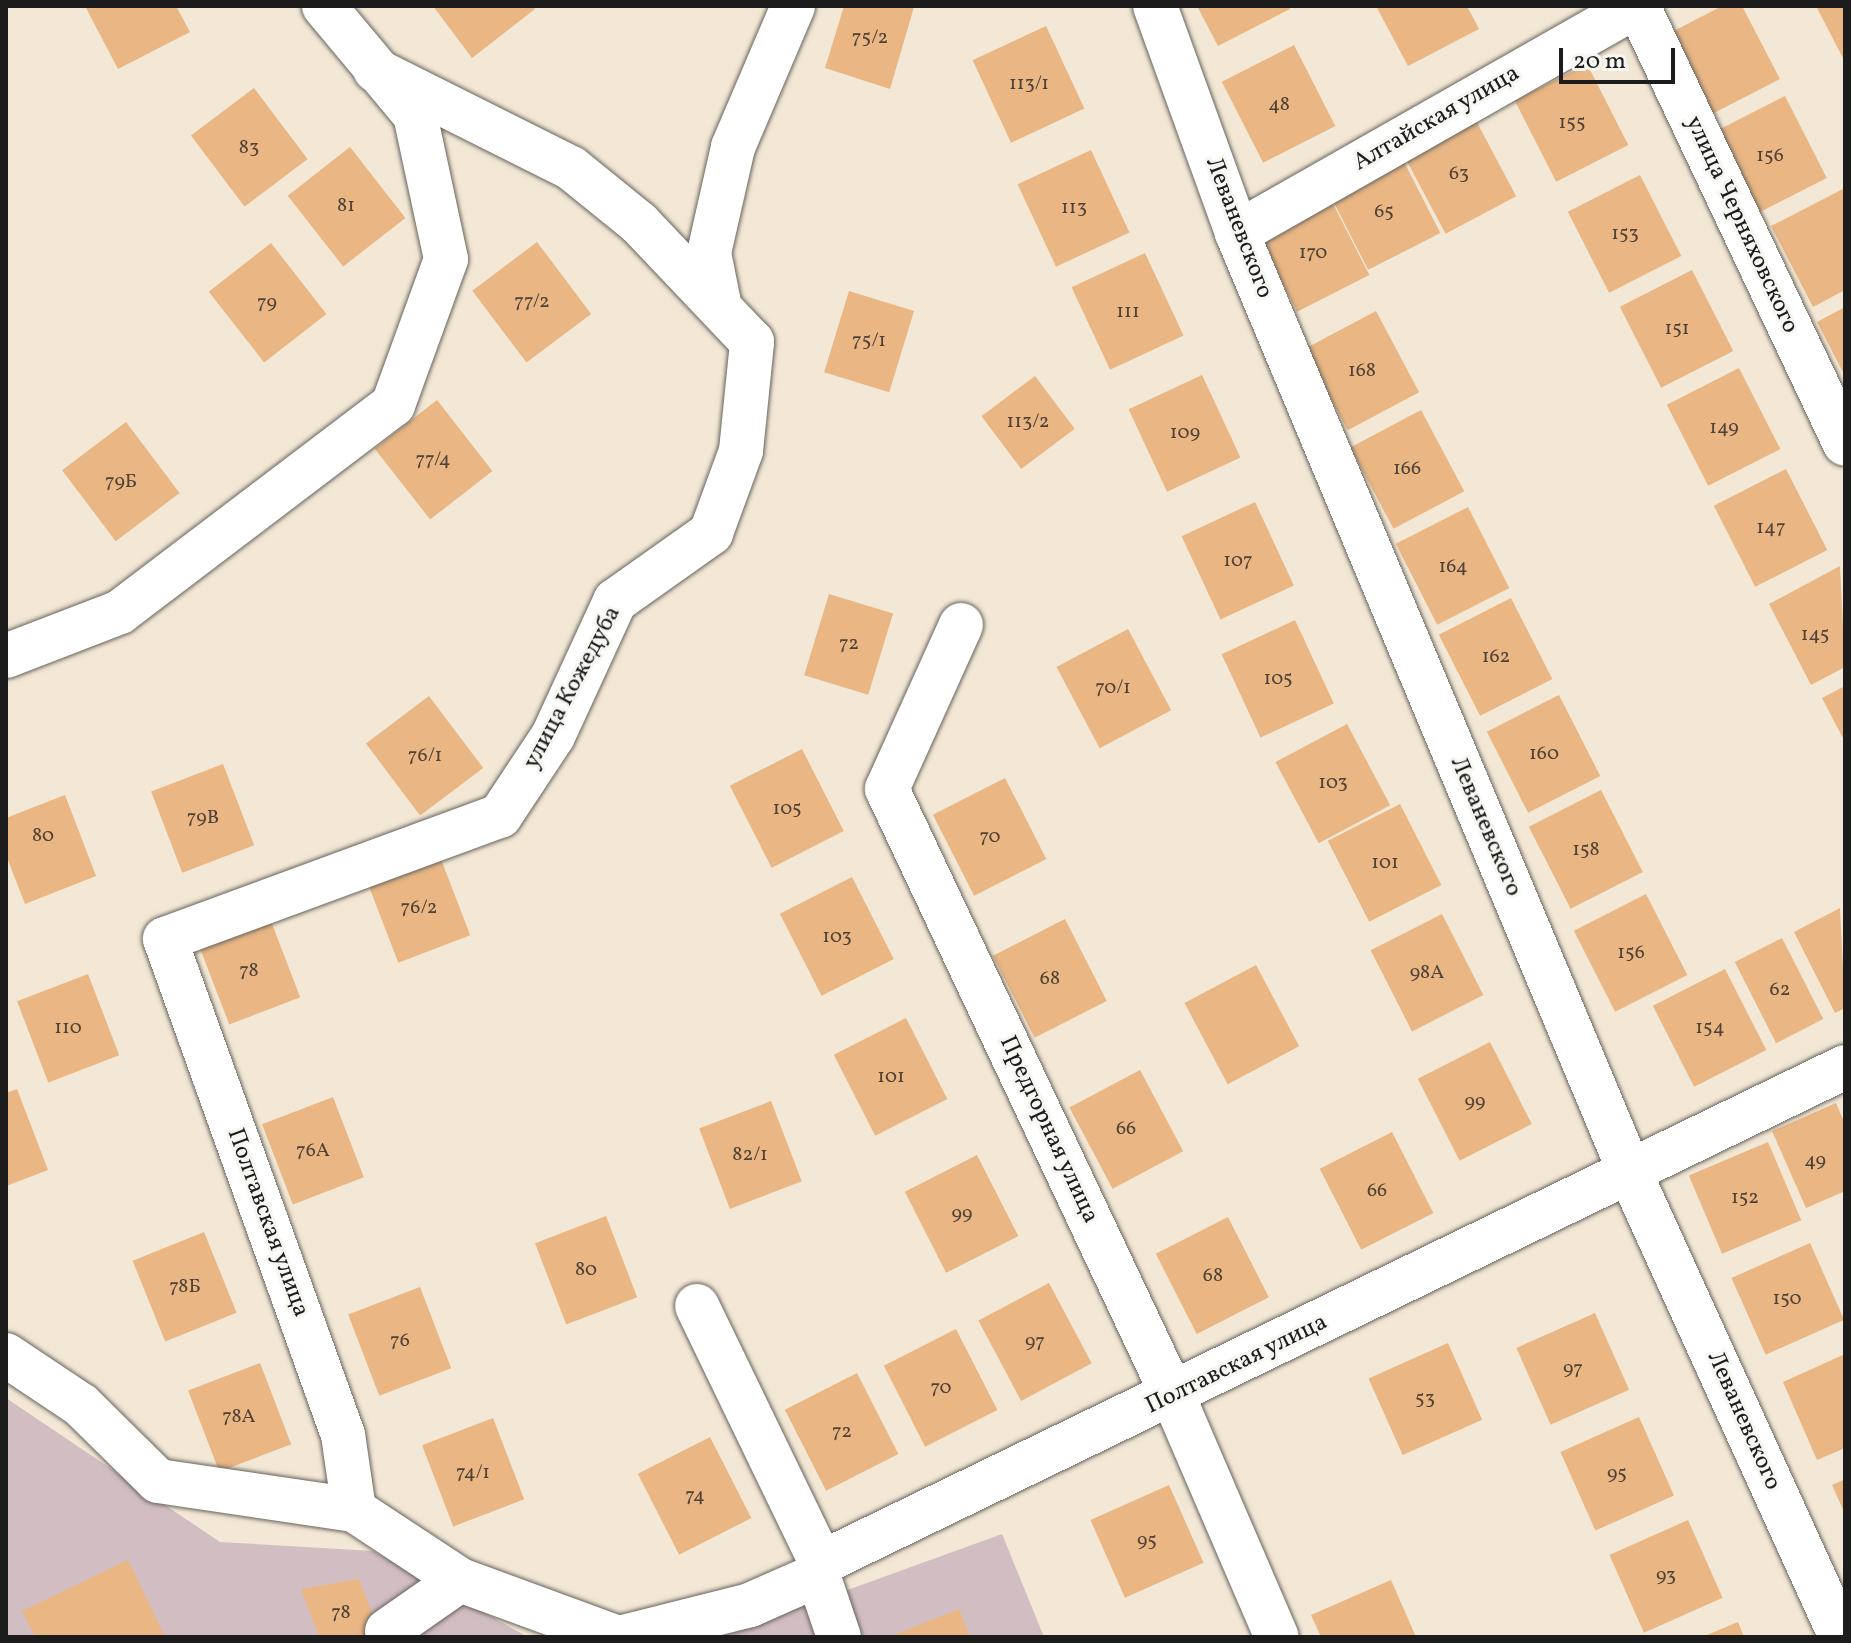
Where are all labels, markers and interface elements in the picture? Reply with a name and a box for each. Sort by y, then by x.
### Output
house number: 75/2 [852,26,888,50]
scale bar [1563,32,1679,82]
text: 20 m [1573,45,1626,79]
street label: Алтайская улица [1348,60,1526,178]
house number: 113/1 [1009,72,1049,96]
house number: 48 [1268,93,1290,117]
house number: 155 [1559,111,1585,135]
street label: улица Черняховского [1678,112,1804,338]
house number: 83 [239,136,259,160]
house number: 156 [1756,144,1784,168]
street label: Леваневского [1198,153,1278,303]
house number: 63 [1449,162,1469,186]
house number: 81 [337,194,355,218]
house number: 113 [1061,196,1087,220]
house number: 65 [1374,200,1394,224]
house number: 153 [1611,222,1639,246]
house number: 170 [1299,241,1327,265]
house number: 77/2 [514,290,550,314]
house number: 79 [257,291,277,315]
house number: 111 [1116,300,1140,324]
house number: 151 [1664,317,1690,341]
house number: 75/1 [852,329,886,353]
house number: 168 [1348,359,1376,383]
house number: 113/2 [1007,410,1049,434]
house number: 149 [1709,416,1739,440]
house number: 109 [1170,421,1200,445]
house number: 77/4 [415,448,451,472]
house number: 166 [1393,457,1421,481]
house number: 79Б [105,470,137,494]
house number: 147 [1756,516,1786,540]
house number: 107 [1223,549,1253,573]
house number: 164 [1438,555,1468,579]
street label: улица Кожедуба [518,602,628,774]
house number: 145 [1801,623,1829,647]
house number: 72 [839,632,859,656]
house number: 162 [1482,645,1510,669]
house number: 105 [1263,667,1293,691]
house number: 70/1 [1095,676,1131,700]
house number: 160 [1529,742,1559,766]
house number: 76/1 [408,744,442,768]
street label: Леваневского [1443,753,1527,901]
house number: 103 [1318,771,1348,795]
house number: 105 [772,797,802,821]
house number: 79В [187,806,219,830]
house number: 80 [32,824,54,848]
house number: 70 [980,825,1000,849]
house number: 158 [1572,838,1600,862]
house number: 101 [1371,851,1399,875]
house number: 76/2 [401,896,437,920]
house number: 103 [822,925,852,949]
house number: 156 [1617,941,1645,965]
house number: 78 [239,959,259,983]
house number: 98А [1410,961,1444,985]
house number: 68 [1040,967,1060,991]
house number: 62 [1770,978,1790,1002]
house number: 110 [54,1016,82,1040]
house number: 154 [1695,1016,1725,1040]
street label: Предгорная улица [992,1031,1104,1229]
house number: 101 [877,1065,905,1089]
house number: 99 [1465,1090,1485,1114]
house number: 66 [1116,1117,1136,1141]
street label: Полтавская улица [219,1124,315,1322]
house number: 76А [296,1139,330,1163]
house number: 82/1 [732,1143,768,1167]
house number: 49 [1804,1149,1826,1173]
house number: 66 [1367,1179,1387,1203]
house number: 152 [1731,1186,1759,1210]
house number: 99 [952,1202,972,1226]
house number: 80 [575,1258,597,1282]
house number: 68 [1203,1264,1223,1288]
house number: 78Б [169,1275,201,1299]
house number: 150 [1773,1287,1801,1311]
street label: Полтавская улица [1141,1308,1333,1422]
house number: 76 [390,1329,410,1353]
house number: 97 [1025,1330,1045,1354]
street label: Леваневского [1700,1347,1786,1495]
house number: 97 [1563,1357,1583,1381]
house number: 70 [931,1376,951,1400]
house number: 53 [1415,1387,1435,1411]
house number: 78А [222,1405,256,1429]
house number: 72 [832,1420,852,1444]
house number: 74/1 [456,1461,490,1485]
house number: 95 [1607,1462,1627,1486]
house number: 74 [685,1484,705,1508]
house number: 95 [1137,1529,1157,1553]
house number: 93 [1656,1564,1676,1588]
house number: 78 [331,1601,351,1625]

